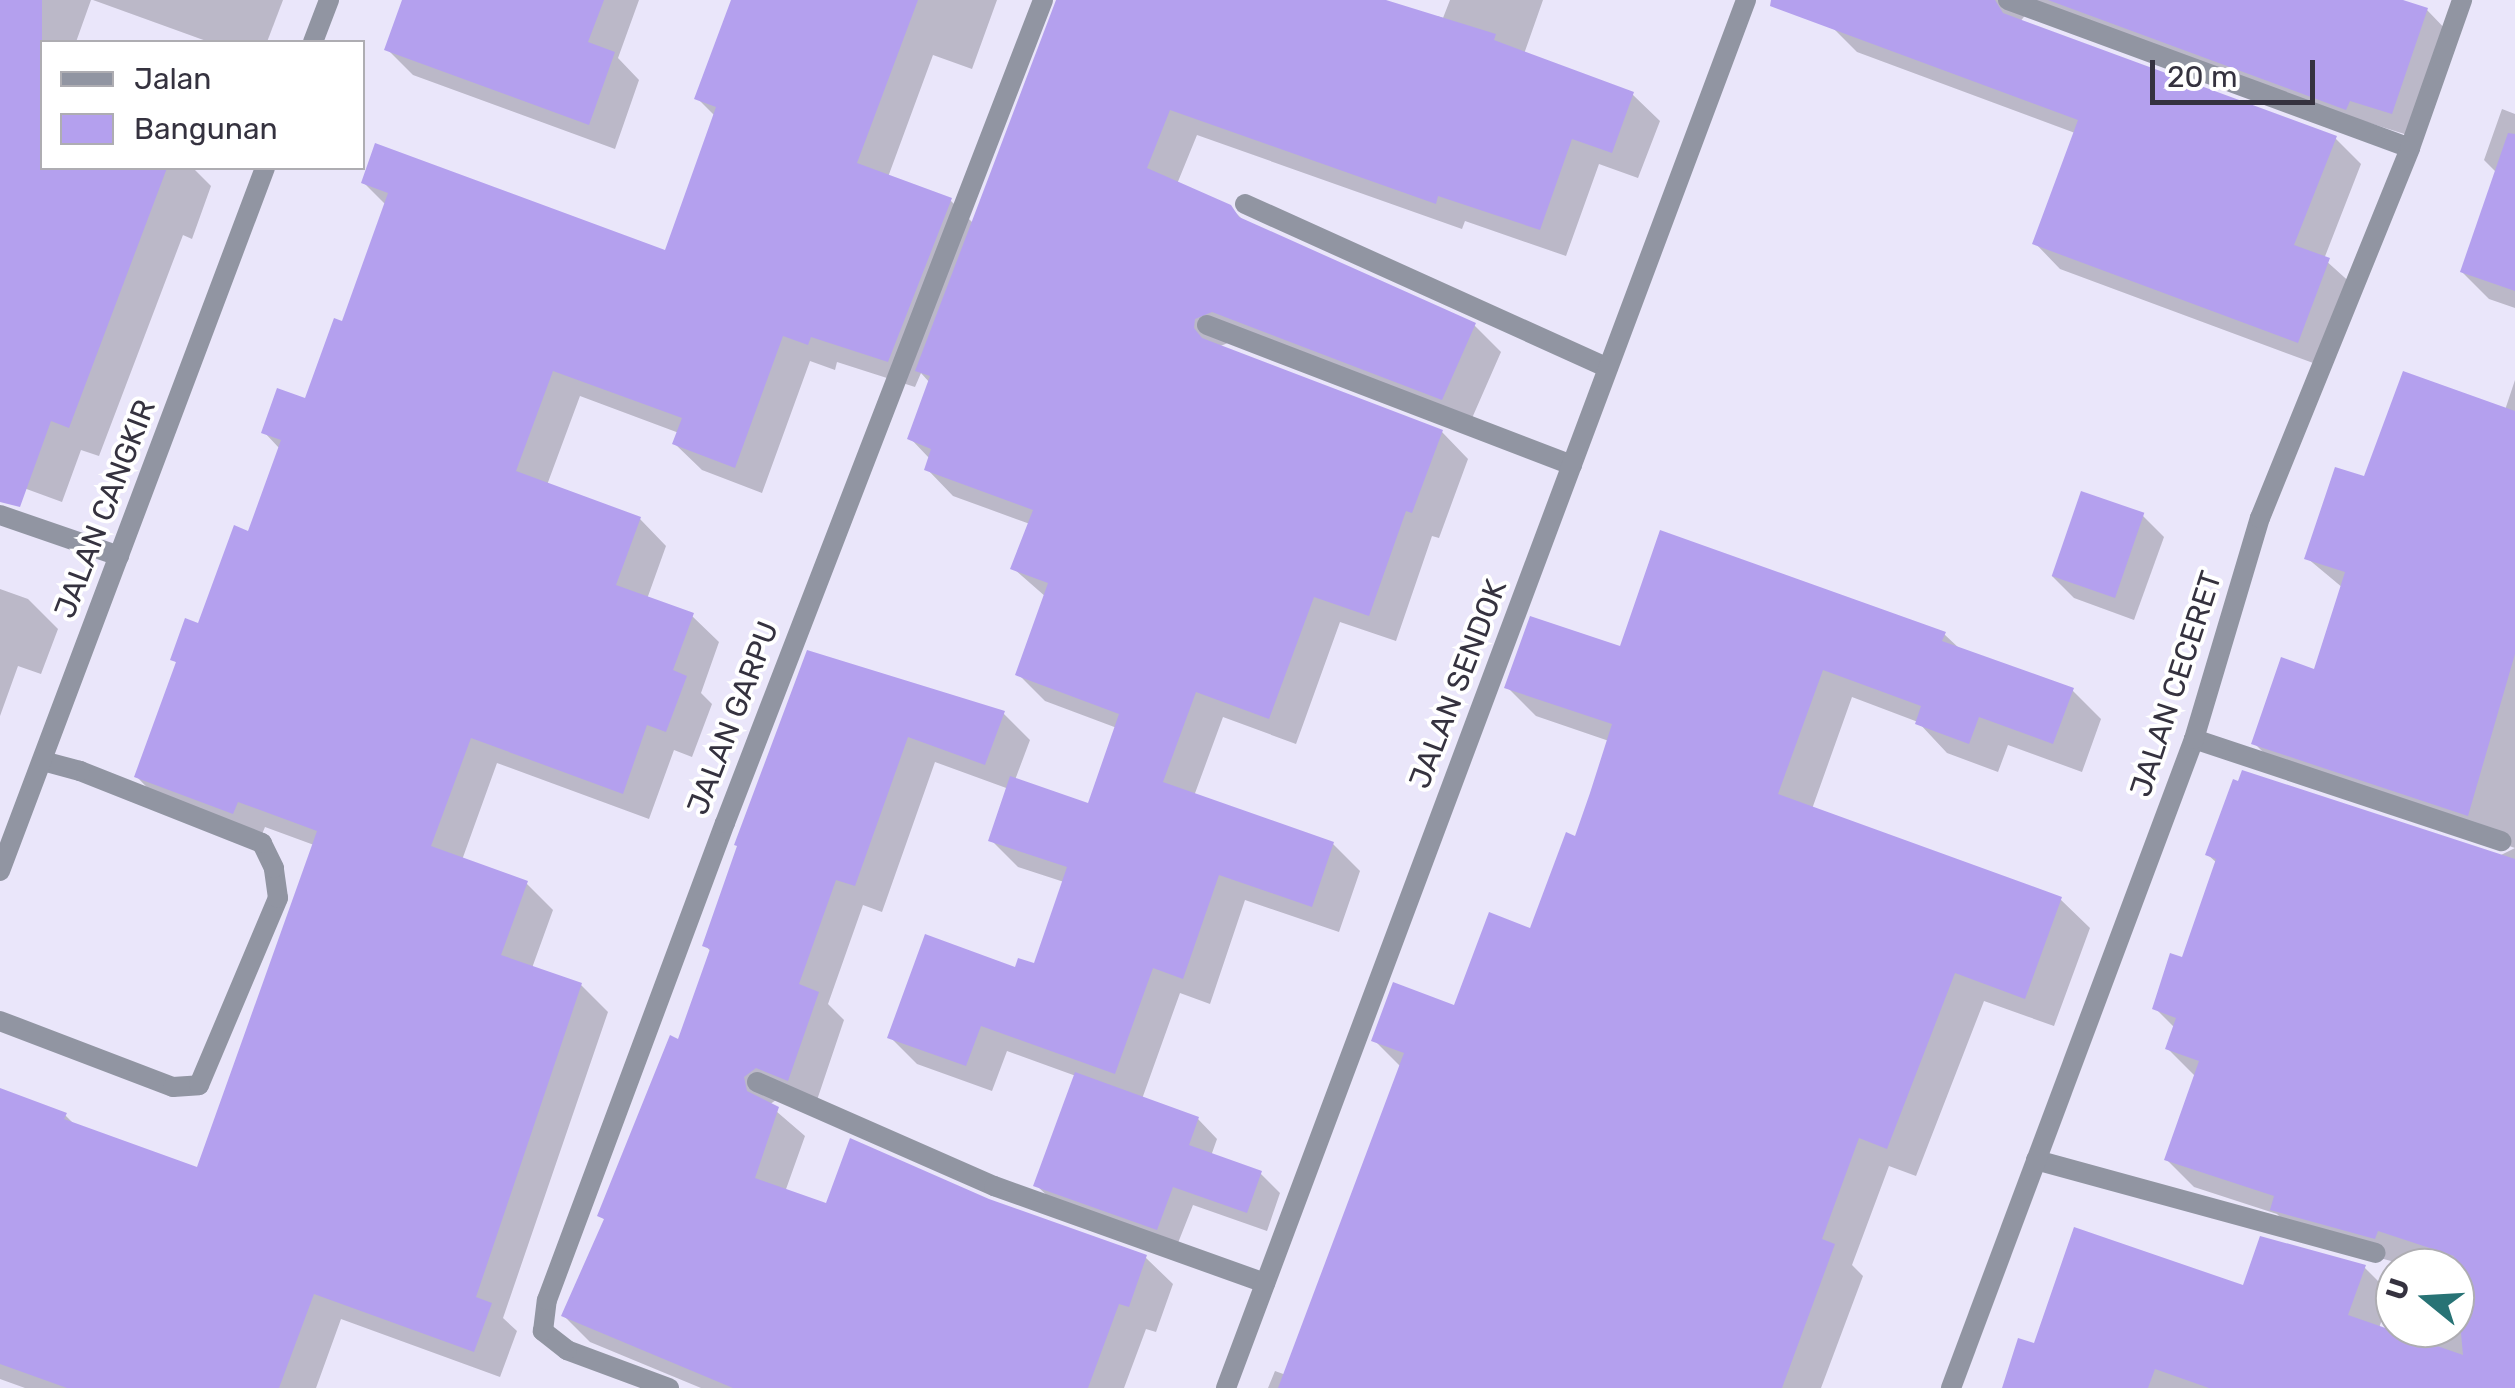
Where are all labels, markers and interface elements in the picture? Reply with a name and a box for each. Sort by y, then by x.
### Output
legend [40,40,365,170]
scale bar [2155,40,2320,102]
text: 20 m [2167,59,2238,95]
text: Jalan [134,61,212,97]
text: Bangunan [134,111,278,147]
street label: JALAN CANGKIR [47,395,163,623]
street label: JALAN CECERET [2123,567,2229,801]
street label: JALAN SENDOK [1402,575,1514,793]
street label: JALAN GARPU [680,616,786,820]
north arrow [2375,1248,2475,1348]
text: U [2379,1274,2417,1304]

